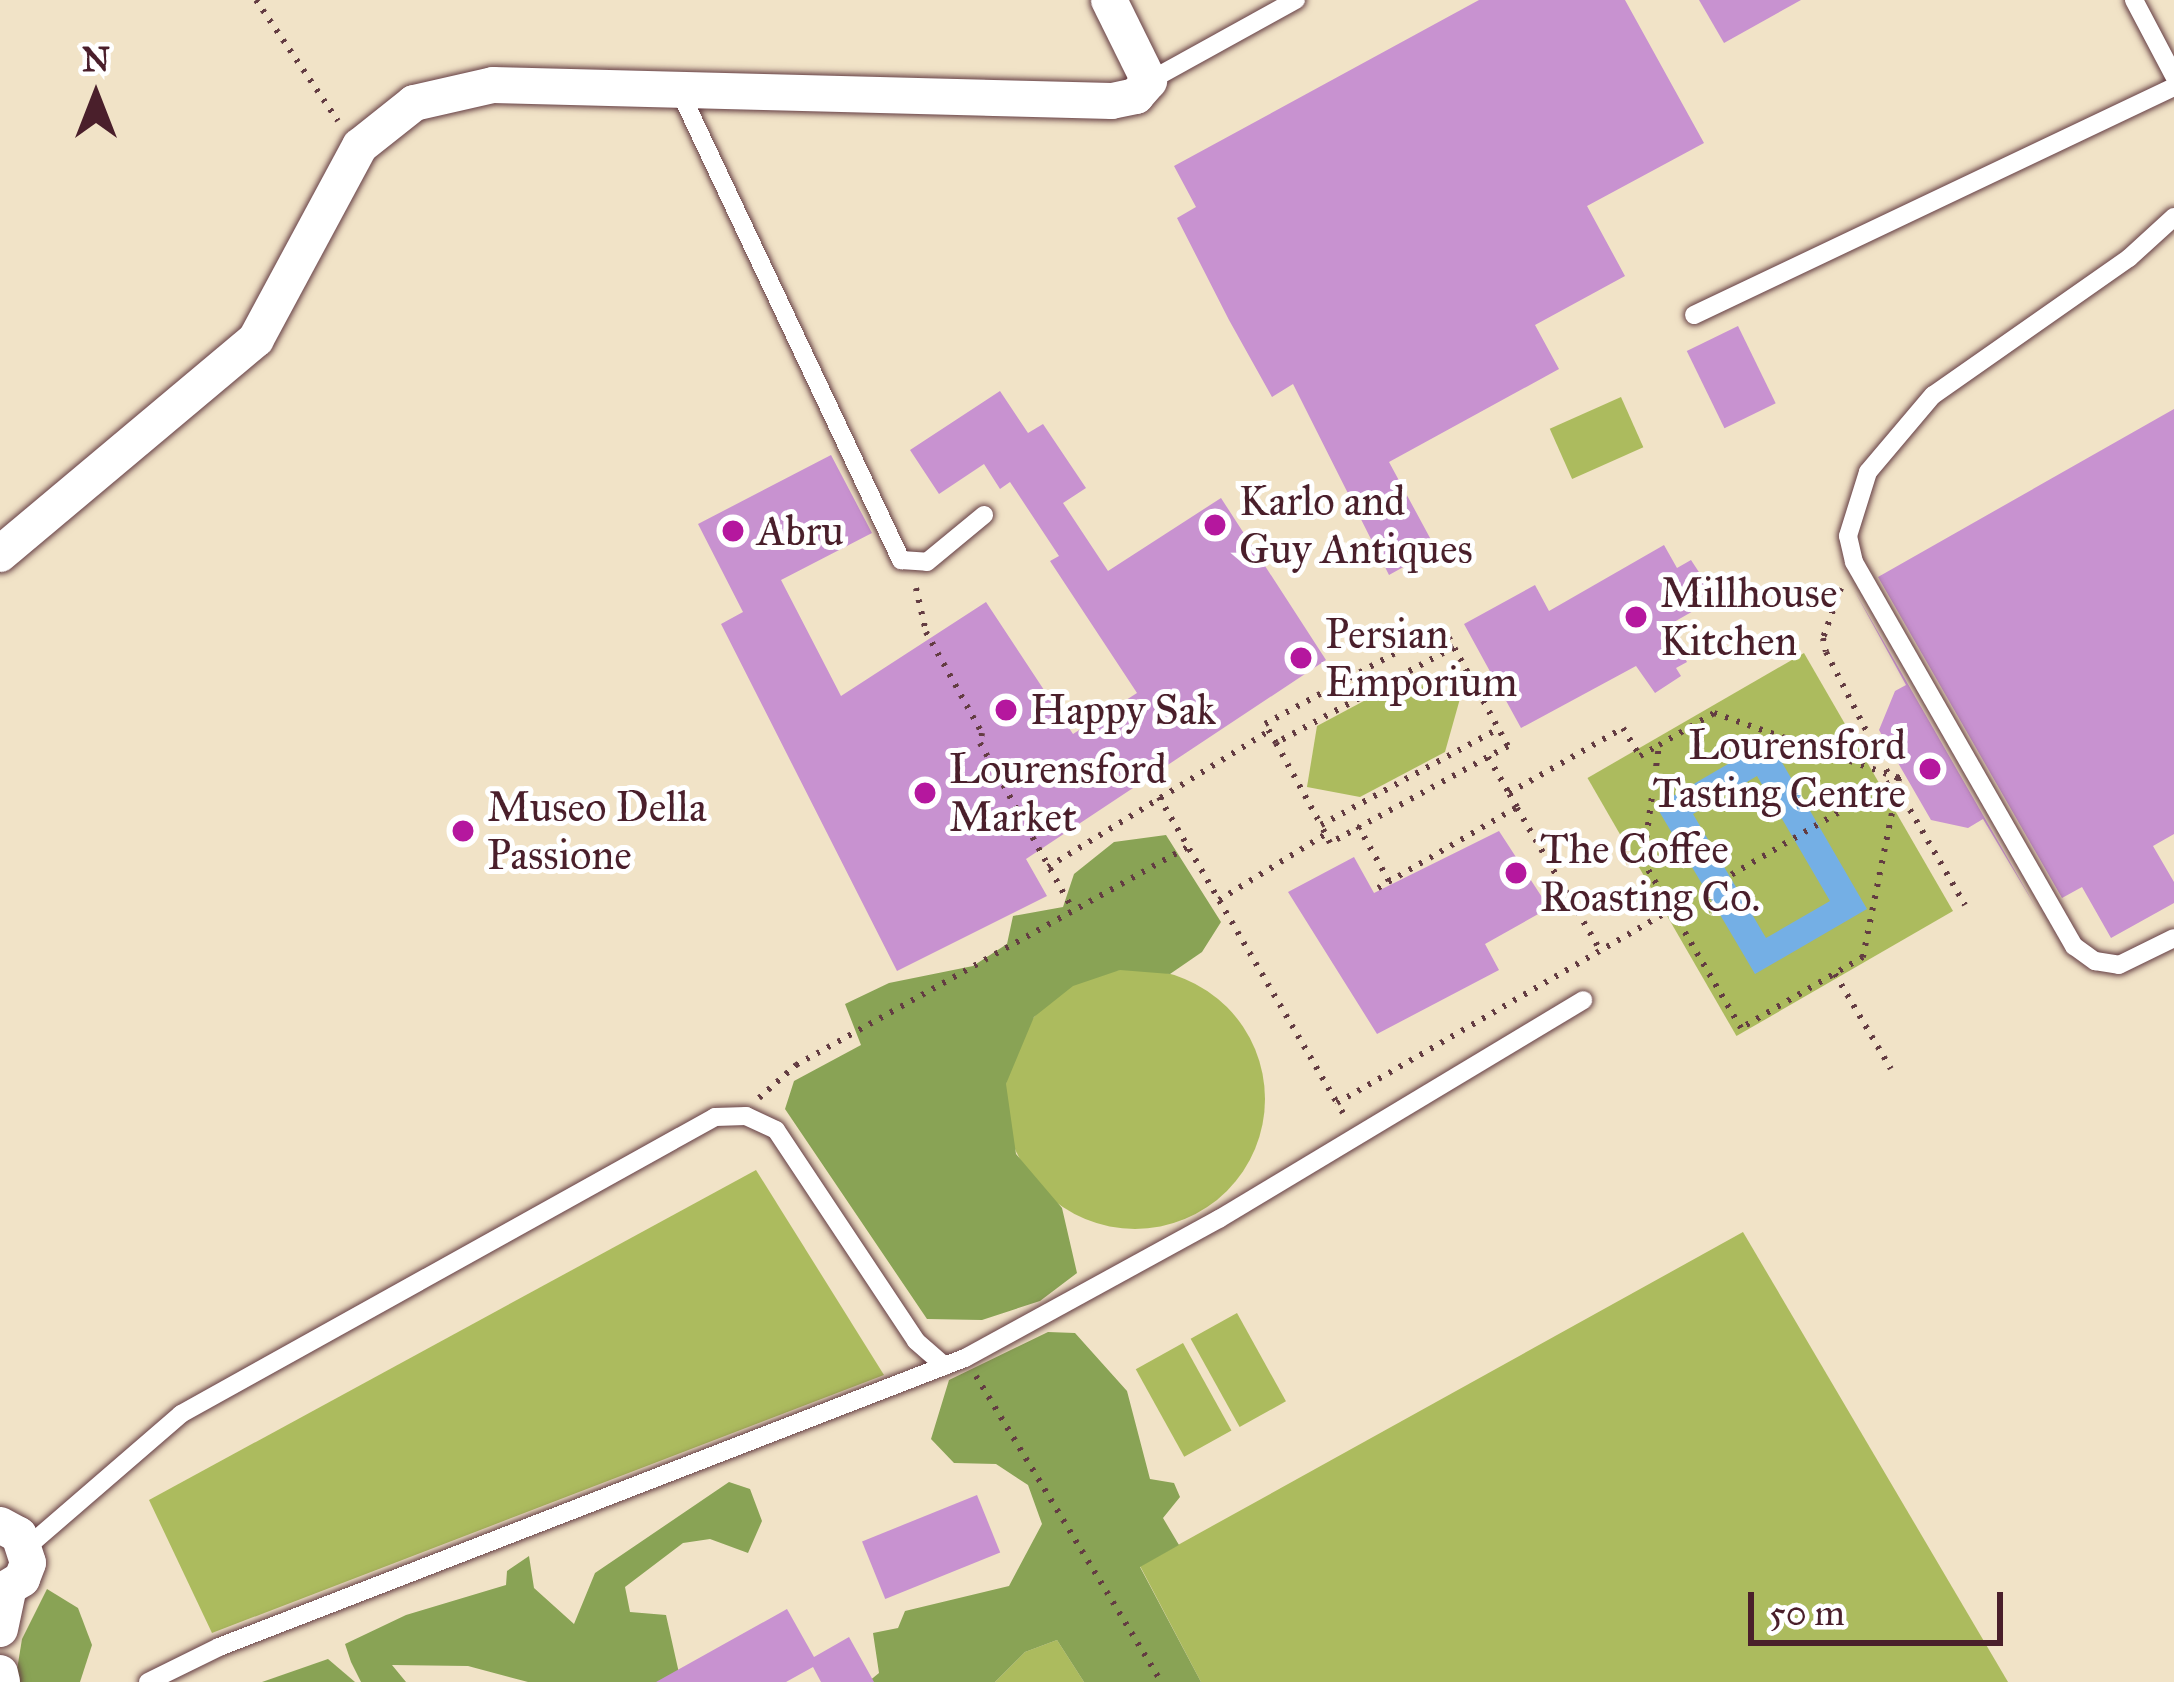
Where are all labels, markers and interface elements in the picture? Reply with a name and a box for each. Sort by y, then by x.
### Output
north arrow [36,36,156,156]
text: N [82,40,110,80]
place label: Karlo and Guy Antiques [1239,476,1473,574]
place label: Abru [757,506,844,556]
marker: Karlo and Guy Antiques [1202,512,1228,538]
marker: Abru [720,518,746,544]
place label: Millhouse Kitchen [1660,568,1837,666]
marker: Millhouse Kitchen [1623,604,1649,630]
place label: Persian Emporium [1325,609,1517,708]
marker: Persian Emporium [1288,645,1314,671]
place label: Happy Sak [1030,685,1216,735]
marker: Happy Sak [993,697,1019,723]
place label: Lourensford Tasting Centre [1652,720,1906,819]
place label: Lourensford Market [949,744,1167,842]
marker: Lourensford Tasting Centre [1917,756,1943,782]
marker: Lourensford Market [912,780,938,806]
place label: Museo Della Passione [487,782,707,880]
marker: Museo Della Passione [450,818,476,844]
place label: The Coffee Roasting Co. [1540,824,1760,922]
marker: The Coffee Roasting Co. [1503,860,1529,886]
scale bar [1754,1568,2009,1642]
text: 50 m [1769,1591,1845,1635]

